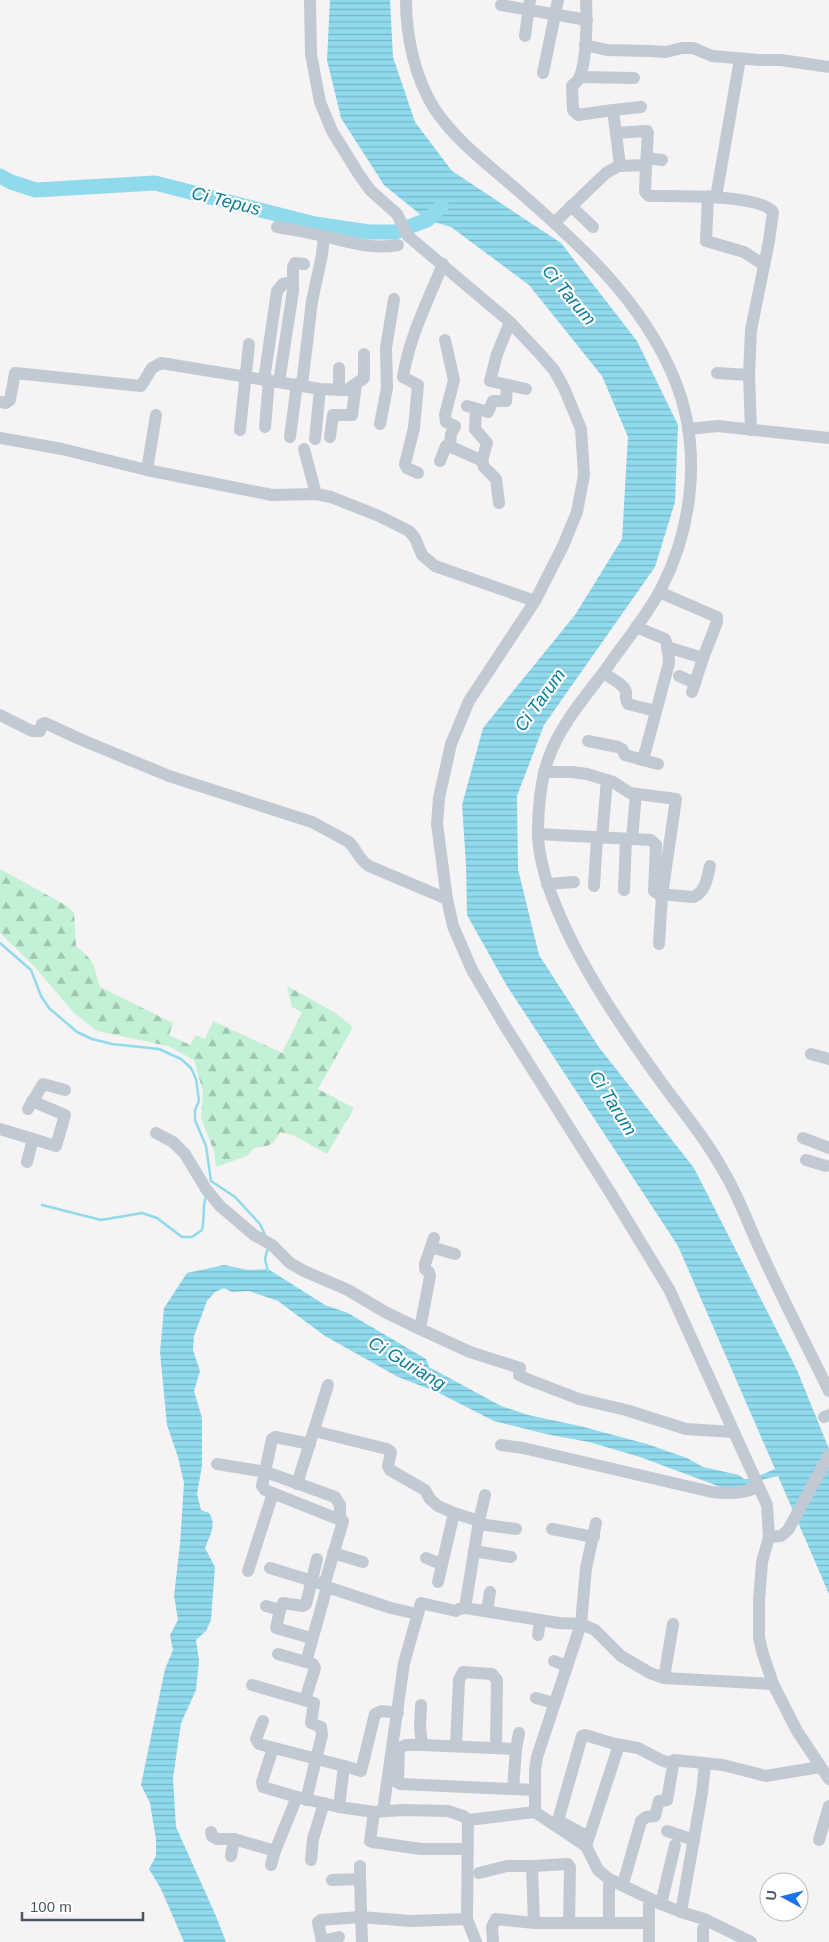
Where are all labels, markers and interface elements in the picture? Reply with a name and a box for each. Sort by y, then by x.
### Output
water label: Ci Tepus [189,183,263,219]
water label: Ci Tarum [538,261,600,329]
water label: Ci Tarum [511,665,569,735]
water label: Ci Tarum [585,1067,641,1139]
water label: Ci Guriang [365,1332,449,1394]
north arrow [759,1872,809,1922]
text: U [763,1889,780,1901]
scale bar [22,1890,144,1922]
text: 100 m [30,1898,72,1915]

